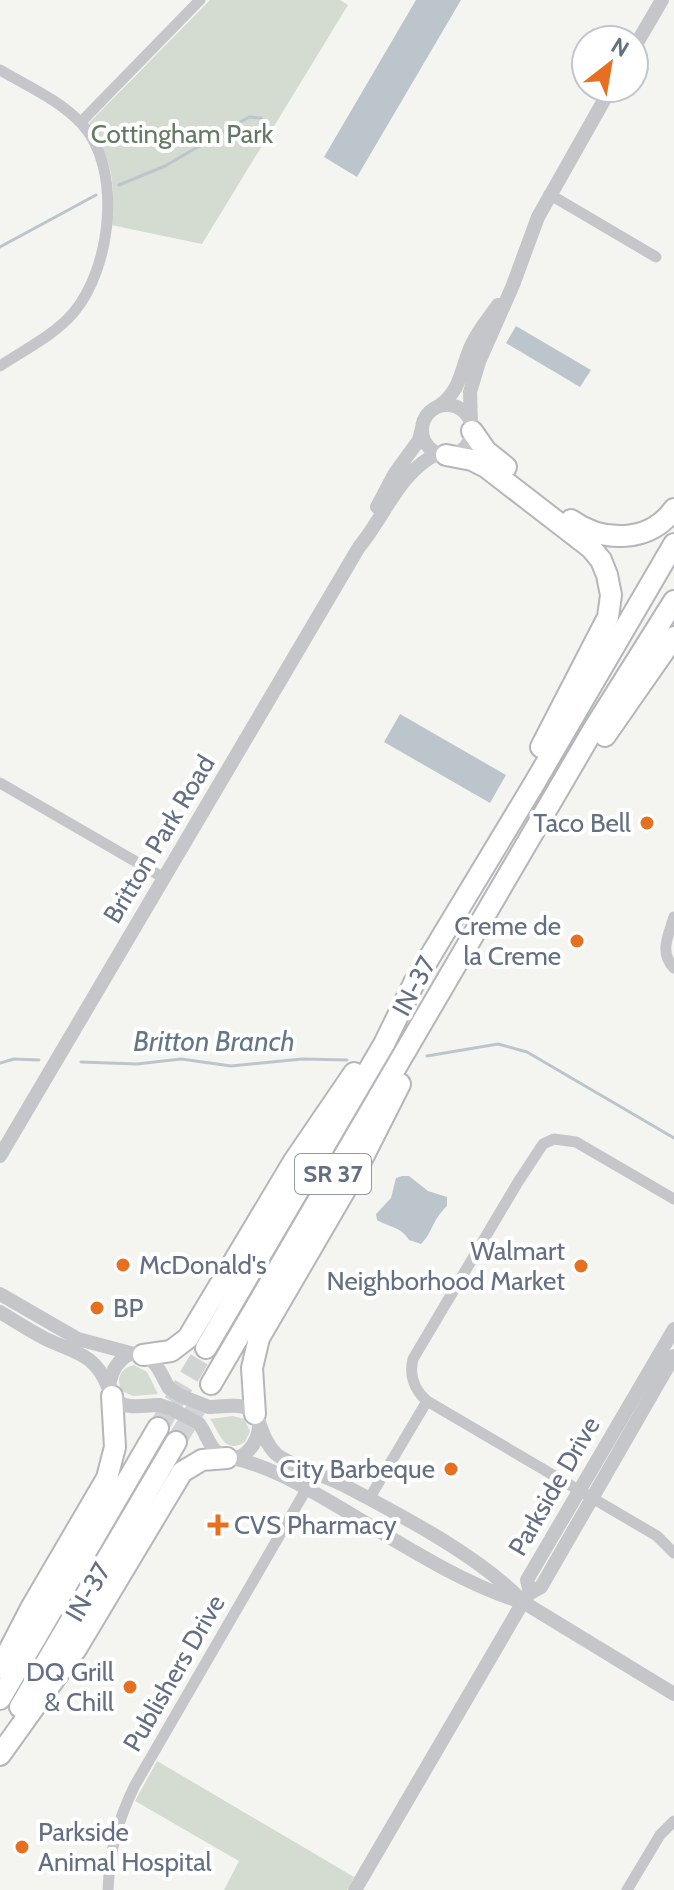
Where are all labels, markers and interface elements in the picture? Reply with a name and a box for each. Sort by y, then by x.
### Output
north arrow [570,24,650,104]
text: N [606,32,634,63]
park label: Cottingham Park [91,118,274,150]
street label: Britton Park Road [96,749,222,929]
place label: Taco Bell [533,807,631,839]
marker: Taco Bell [638,814,656,832]
place label: Creme de la Creme [454,910,561,972]
marker: Creme de la Creme [568,932,586,950]
street label: IN-37 [385,951,443,1021]
water label: Britton Branch [133,1024,295,1058]
road number: SR 37 [295,1154,371,1194]
place label: Walmart Neighborhood Market [326,1235,565,1297]
place label: McDonald's [139,1249,267,1281]
marker: McDonald's [114,1256,132,1274]
marker: Walmart Neighborhood Market [572,1257,590,1275]
place label: BP [113,1292,144,1324]
marker: BP [88,1299,106,1317]
street label: Parkside Drive [501,1411,607,1561]
place label: City Barbeque [280,1453,435,1485]
marker: City Barbeque [442,1460,460,1478]
place label: CVS Pharmacy [234,1509,397,1541]
marker: CVS Pharmacy [209,1516,227,1534]
street label: IN-37 [58,1557,118,1627]
street label: Publishers Drive [116,1589,232,1757]
place label: DQ Grill & Chill [26,1656,114,1718]
marker: DQ Grill & Chill [121,1678,139,1696]
place label: Parkside Animal Hospital [38,1816,212,1878]
marker: Parkside Animal Hospital [13,1838,31,1856]

